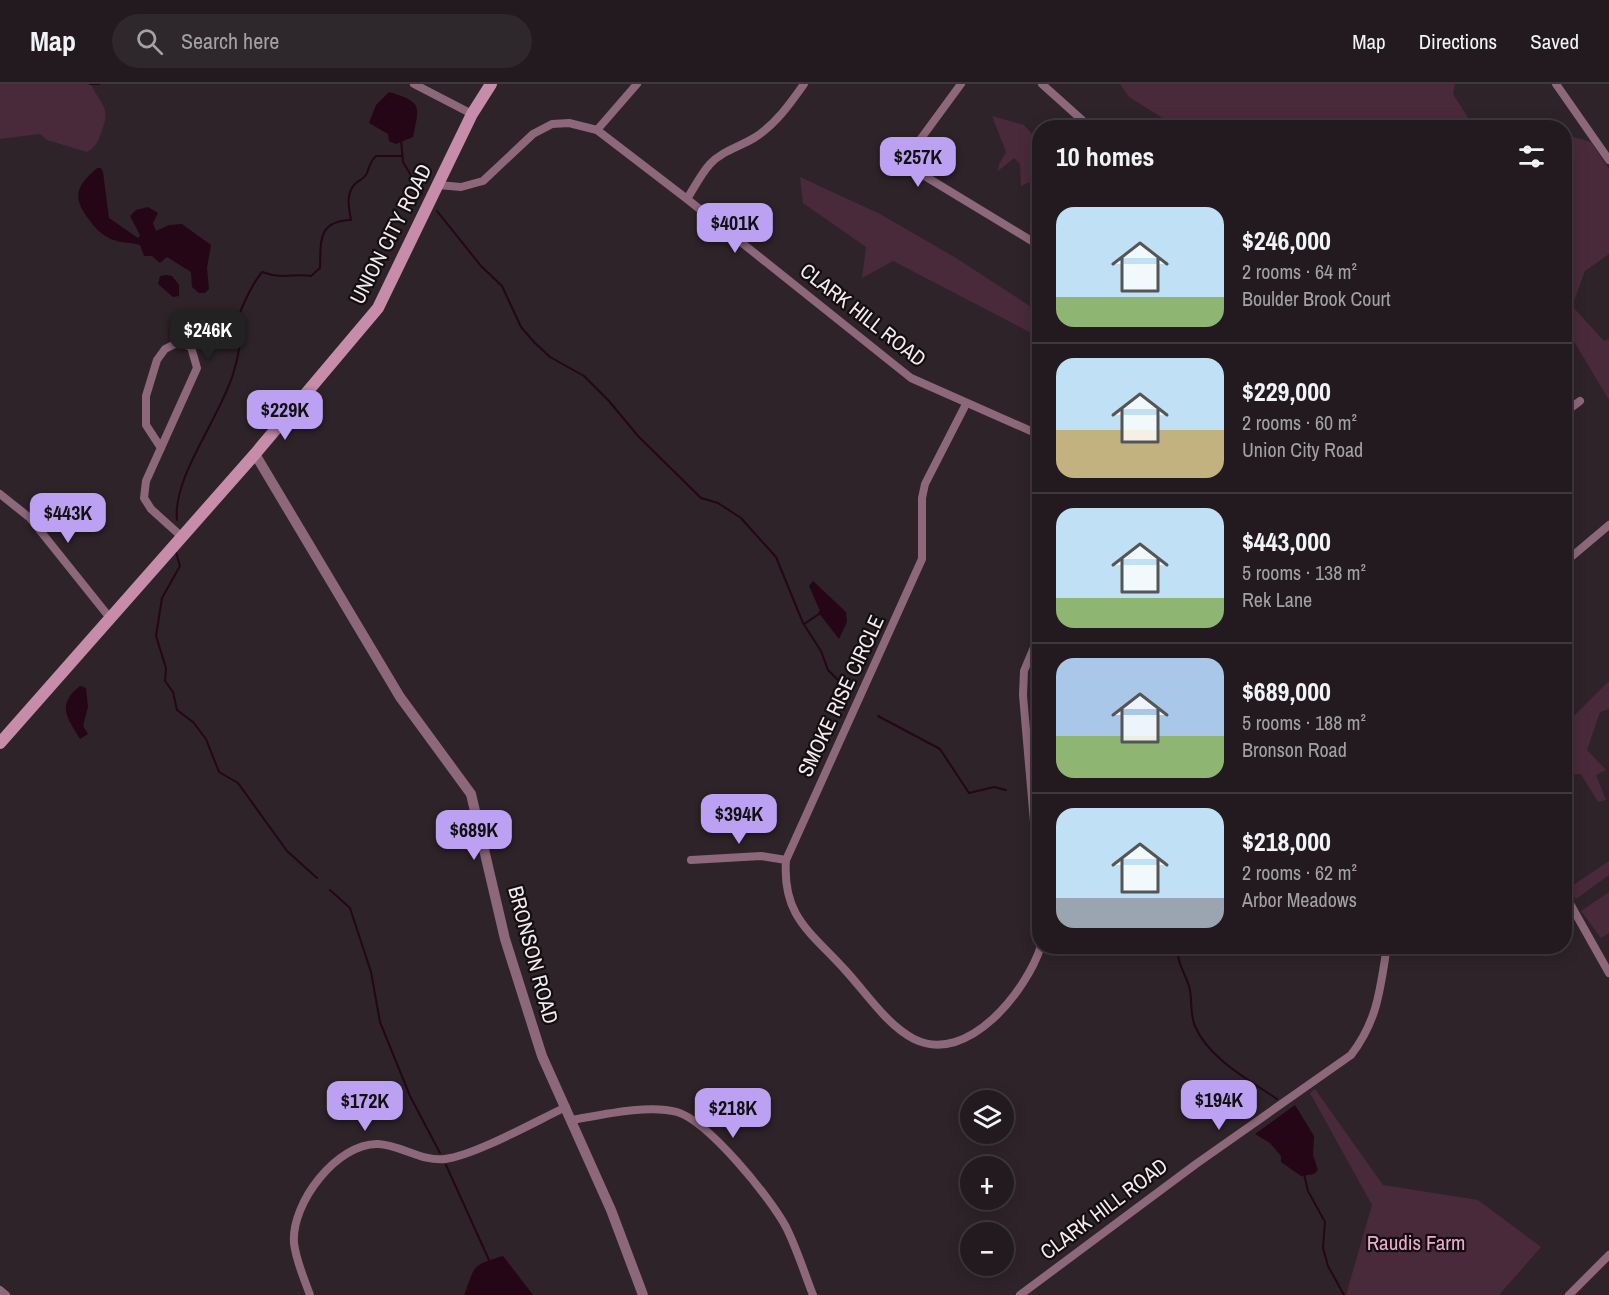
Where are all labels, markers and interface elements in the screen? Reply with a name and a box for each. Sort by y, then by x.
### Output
search box [112,14,532,68]
text: Map [30,22,76,60]
icon: search [133,25,166,58]
text: Search here [181,26,279,56]
text: Map [1352,27,1386,56]
text: Directions [1419,27,1497,56]
text: Saved [1530,27,1579,56]
pin: $257K [876,137,960,188]
text: 10 homes [1056,139,1154,174]
icon: filters [1515,140,1548,173]
text: $257K [894,143,942,170]
street label: UNION CITY ROAD [343,159,438,309]
pin: $401K [693,203,777,254]
text: $401K [711,209,759,236]
text: $246,000 [1242,223,1331,258]
icon: home [1104,231,1176,303]
street label: CLARK HILL ROAD [794,256,932,373]
text: 2 rooms · 64 m² [1242,258,1357,285]
text: Boulder Brook Court [1242,285,1391,312]
pin: $246K [166,310,250,361]
text: $246K [184,316,232,343]
text: $229,000 [1242,374,1331,409]
icon: home [1104,382,1176,454]
pin: $229K [243,390,327,441]
text: $229K [261,396,309,423]
text: 2 rooms · 60 m² [1242,409,1357,436]
text: Union City Road [1242,436,1363,463]
pin: $443K [26,493,110,544]
text: $443K [44,499,92,526]
text: $443,000 [1242,524,1331,559]
icon: home [1104,532,1176,604]
text: 5 rooms · 138 m² [1242,559,1366,586]
text: Rek Lane [1242,586,1312,613]
street label: SMOKE RISE CIRCLE [790,610,891,781]
text: $689,000 [1242,674,1331,709]
icon: home [1104,682,1176,754]
text: 5 rooms · 188 m² [1242,709,1366,736]
text: Bronson Road [1242,736,1347,763]
pin: $394K [697,794,781,845]
text: $394K [715,800,763,827]
pin: $689K [432,810,516,861]
text: $689K [450,816,498,843]
text: $218,000 [1242,824,1331,859]
icon: home [1104,832,1176,904]
text: 2 rooms · 62 m² [1242,859,1357,886]
street label: BRONSON ROAD [501,883,566,1027]
text: Arbor Meadows [1242,886,1357,913]
pin: $194K [1177,1080,1261,1131]
pin: $172K [323,1081,407,1132]
text: $194K [1195,1086,1243,1113]
text: $172K [341,1087,389,1114]
pin: $218K [691,1088,775,1139]
map controls [960,1090,1014,1276]
button: layers [960,1090,1014,1144]
text: $218K [709,1094,757,1121]
street label: CLARK HILL ROAD [1034,1151,1173,1266]
button: + [960,1156,1014,1210]
button: − [960,1222,1014,1276]
park label: Raudis Farm [1367,1228,1465,1257]

